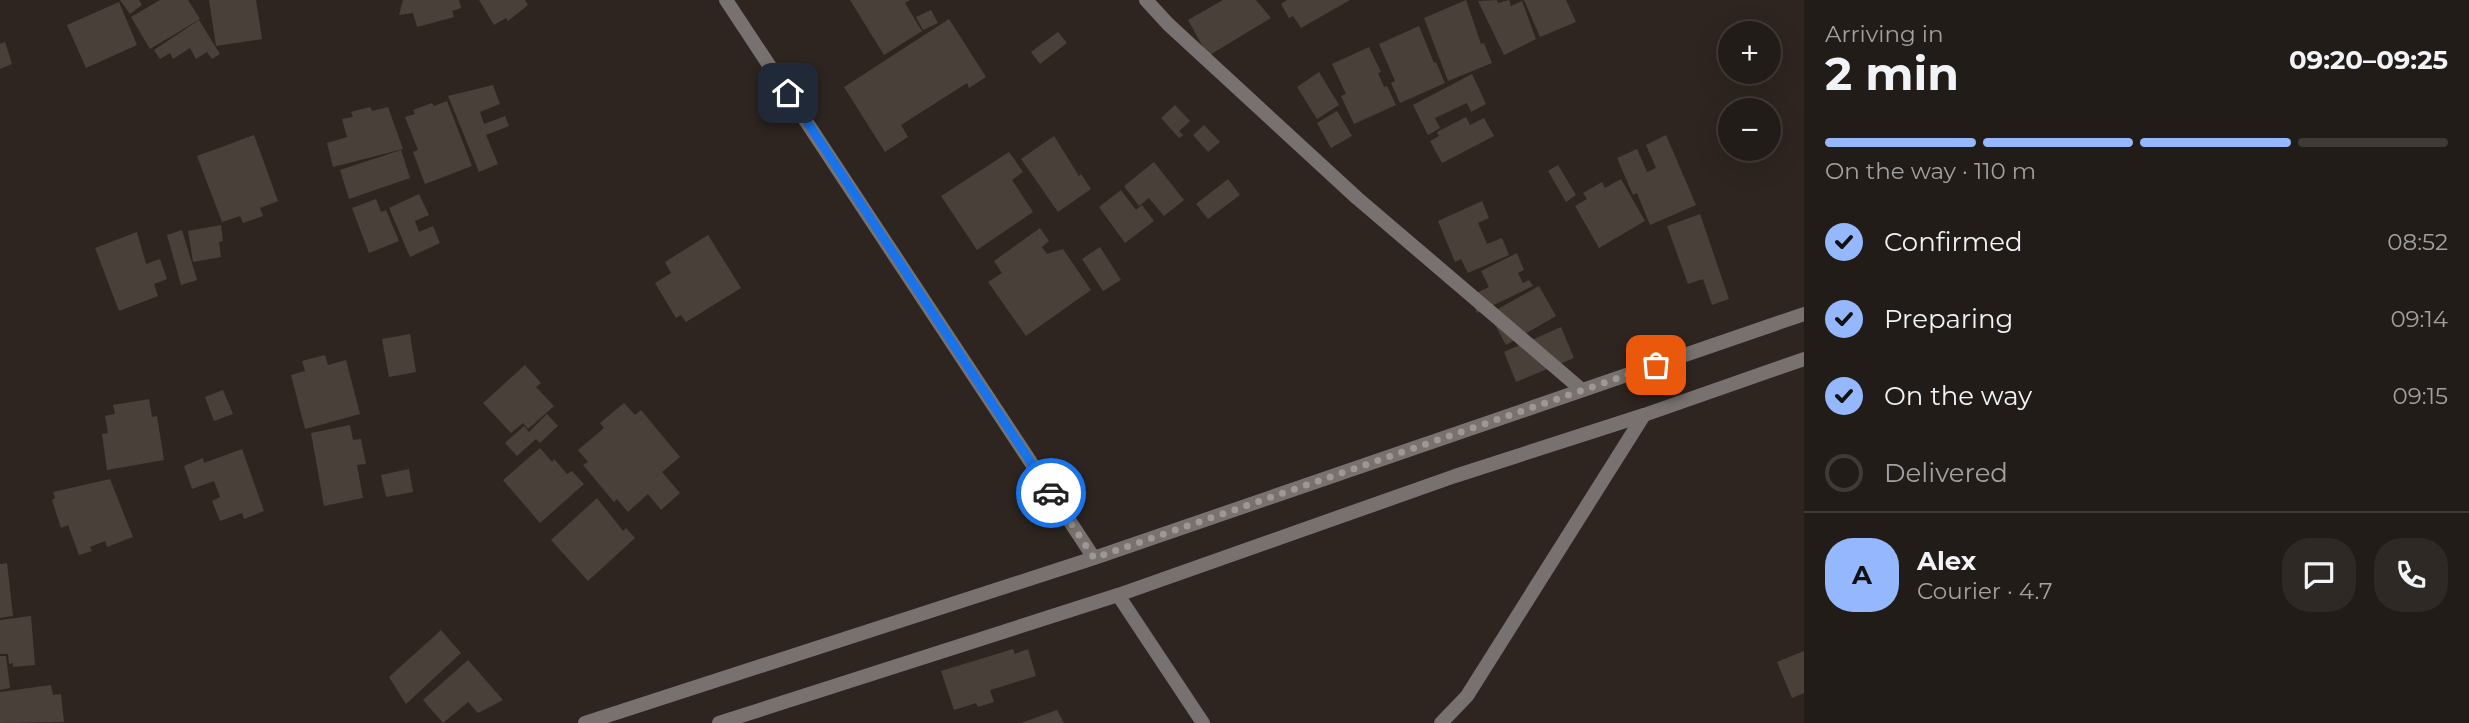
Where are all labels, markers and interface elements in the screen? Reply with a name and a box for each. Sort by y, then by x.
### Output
text: Arriving in [1825,20,1944,48]
map controls [1718,21,1781,161]
button: + [1718,21,1781,84]
text: 09:20–09:25 [2289,44,2448,76]
text: 2 min [1825,45,1959,102]
pin [758,63,818,123]
icon: home [769,74,807,112]
button: − [1718,98,1781,161]
text: On the way · 110 m [1825,157,2036,185]
icon: check [1825,223,1863,261]
text: Confirmed [1884,226,2023,258]
text: 08:52 [2387,228,2448,256]
icon: check [1825,300,1863,338]
text: Preparing [1884,303,2013,335]
text: 09:14 [2390,305,2448,333]
pin [1626,335,1686,395]
icon: bag [1637,346,1675,384]
icon: check [1825,377,1863,415]
text: On the way [1884,380,2032,412]
text: 09:15 [2393,382,2448,410]
text: Delivered [1884,457,2008,489]
courier [1016,458,1086,528]
icon: car [1032,474,1070,512]
button: chat [2282,538,2356,612]
button: phone [2374,538,2448,612]
text: Alex [1917,545,1976,577]
text: A [1852,559,1872,591]
text: Courier · 4.7 [1917,577,2053,605]

